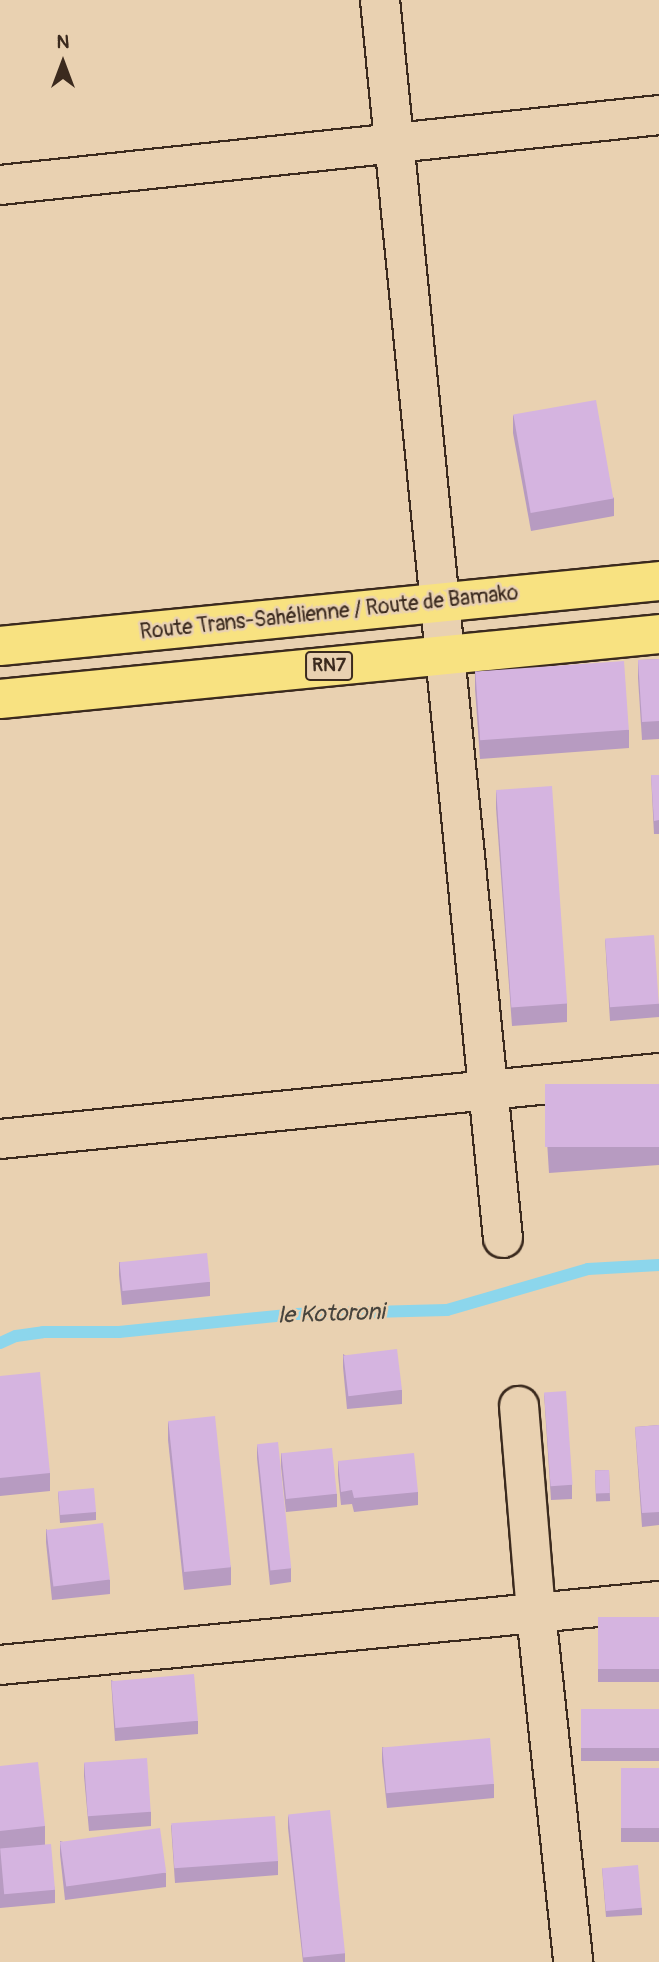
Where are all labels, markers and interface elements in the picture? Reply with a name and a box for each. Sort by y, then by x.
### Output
north arrow [28,28,98,98]
text: N [57,30,69,54]
street label: Route Trans-Sahélienne / Route de Bamako [139,581,519,645]
road number: RN7 [304,650,354,681]
water label: le Kotoroni [277,1298,385,1330]

